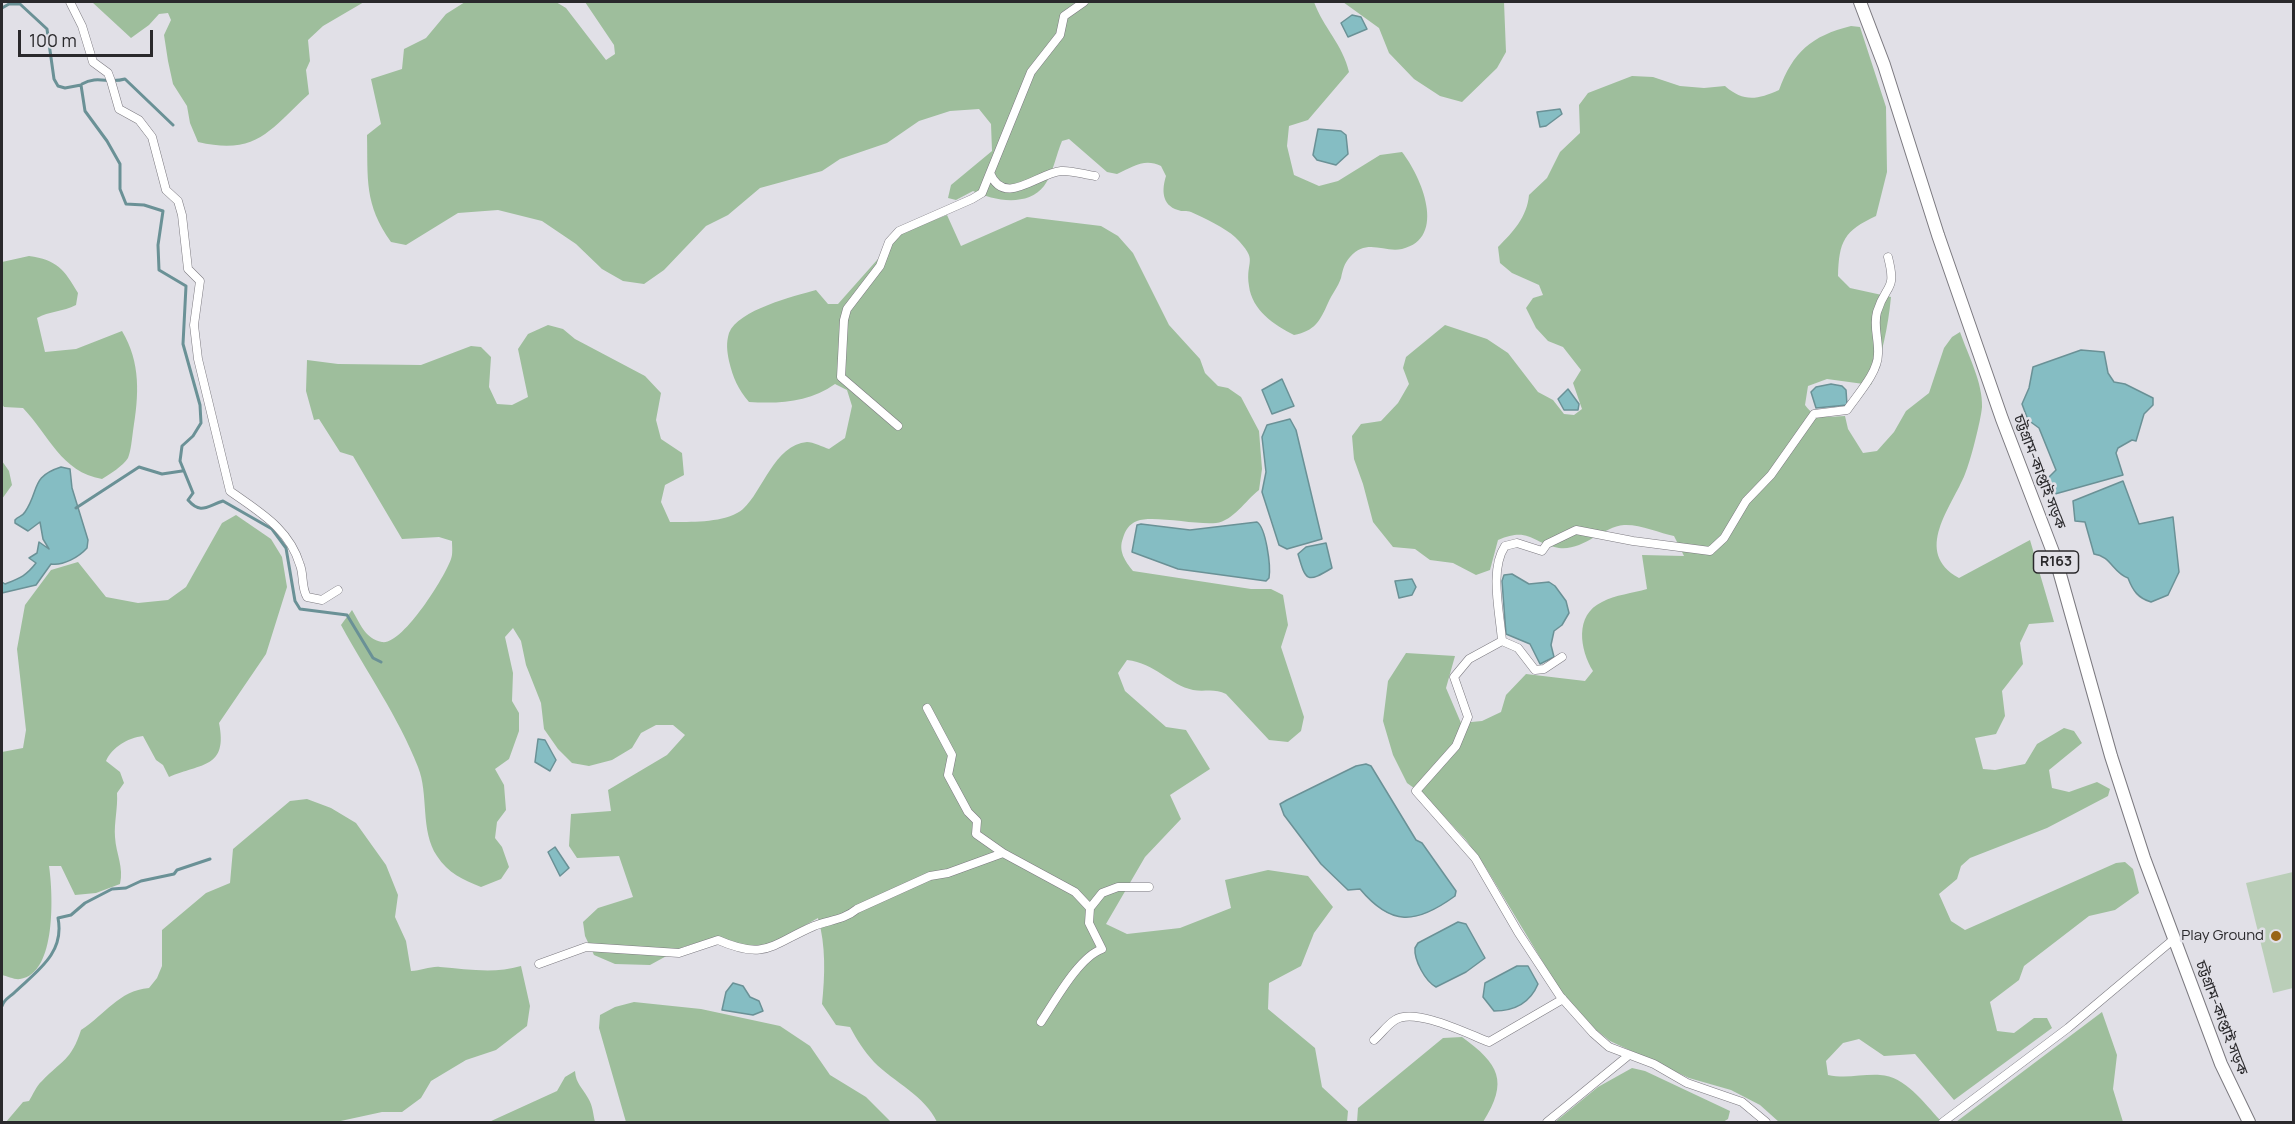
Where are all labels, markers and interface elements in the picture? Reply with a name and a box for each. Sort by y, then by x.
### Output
scale bar [21,18,156,56]
text: 100 m [29,28,77,52]
street label: চট্টগ্রাম-কাপ্তাই সড়ক [2009,412,2069,532]
road number: R163 [2034,551,2078,573]
place label: Play Ground [2181,927,2264,945]
marker: Play Ground [2269,929,2283,943]
street label: চট্টগ্রাম-কাপ্তাই সড়ক [2191,958,2251,1078]

